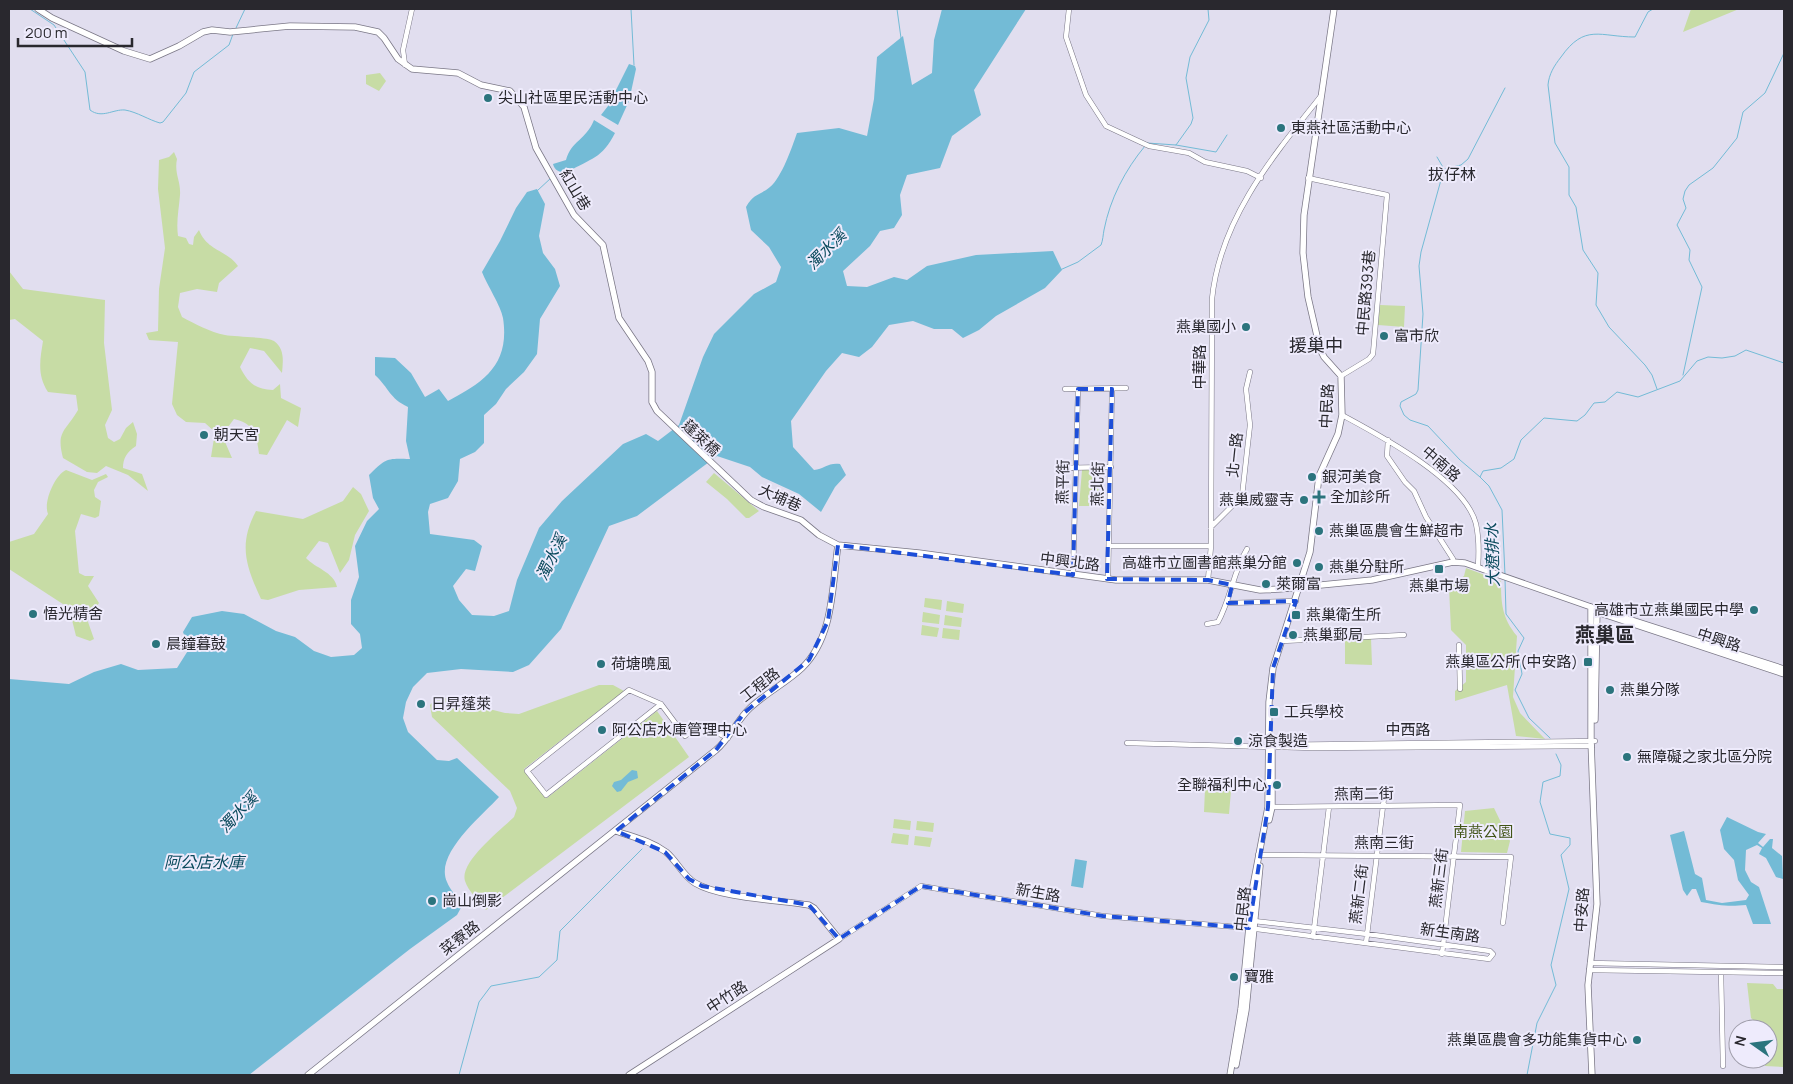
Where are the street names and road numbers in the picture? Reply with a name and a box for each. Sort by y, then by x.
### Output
street label: 紅山巷 [555,165,596,214]
street label: 中民路393巷 [1351,249,1380,337]
street label: 中華路 [1189,344,1210,390]
street label: 中民路 [1315,383,1338,429]
street label: 蓬萊橋 [678,415,725,461]
street label: 北一路 [1222,431,1247,478]
street label: 中南路 [1417,441,1465,486]
street label: 燕平街 [1052,459,1073,505]
street label: 燕北街 [1087,461,1108,507]
street label: 大埔巷 [755,479,805,516]
street label: 中興北路 [1039,547,1101,576]
street label: 中興路 [1695,623,1744,656]
street label: 工程路 [735,662,784,707]
street label: 中西路 [1385,719,1431,740]
street label: 燕南二街 [1334,782,1394,805]
street label: 燕南三街 [1354,832,1414,853]
street label: 燕新三街 [1424,847,1453,909]
street label: 燕新二街 [1344,863,1373,925]
street label: 新生路 [1014,878,1062,907]
street label: 中民路 [1230,885,1255,932]
street label: 中安路 [1569,887,1594,933]
street label: 菜寮路 [435,915,484,960]
street label: 新生南路 [1419,918,1481,947]
street label: 中竹路 [702,976,751,1018]

